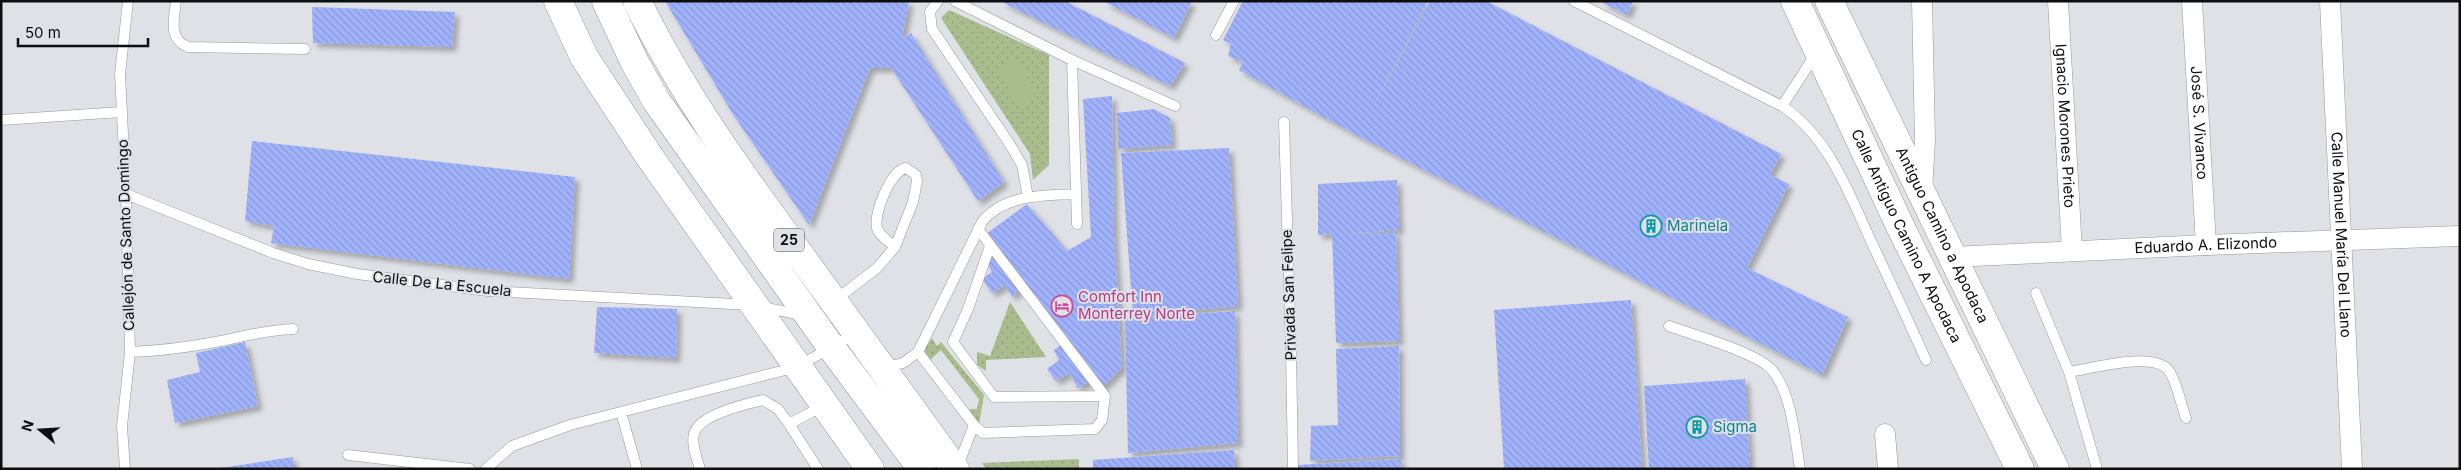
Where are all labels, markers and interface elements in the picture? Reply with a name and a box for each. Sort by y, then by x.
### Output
scale bar [18,15,148,47]
text: 50 m [25,23,61,42]
street label: Ignacio Morones Prieto [2051,43,2080,208]
street label: José S. Vivanco [2187,65,2212,180]
street label: Calle Antiguo Camino A Apodaca [1847,126,1966,346]
street label: Calle Manuel María Del Llano [2327,131,2356,338]
street label: Callejón de Santo Domingo [113,139,138,331]
street label: Antiguo Camino a Apodaca [1892,144,1993,326]
building icon: Marinela [1639,214,1663,238]
place label: Marinela [1667,216,1728,235]
road number: 25 [774,228,804,252]
street label: Privada San Felipe [1277,229,1300,361]
street label: Eduardo A. Elizondo [2134,232,2277,257]
street label: Calle De La Escuela [372,267,513,300]
place label: Comfort Inn Monterrey Norte [1078,287,1195,323]
hotel icon: Comfort Inn Monterrey Norte [1050,294,1074,318]
north arrow [15,405,65,455]
building icon: Sigma [1685,415,1709,439]
place label: Sigma [1713,417,1757,436]
text: N [17,418,37,434]

